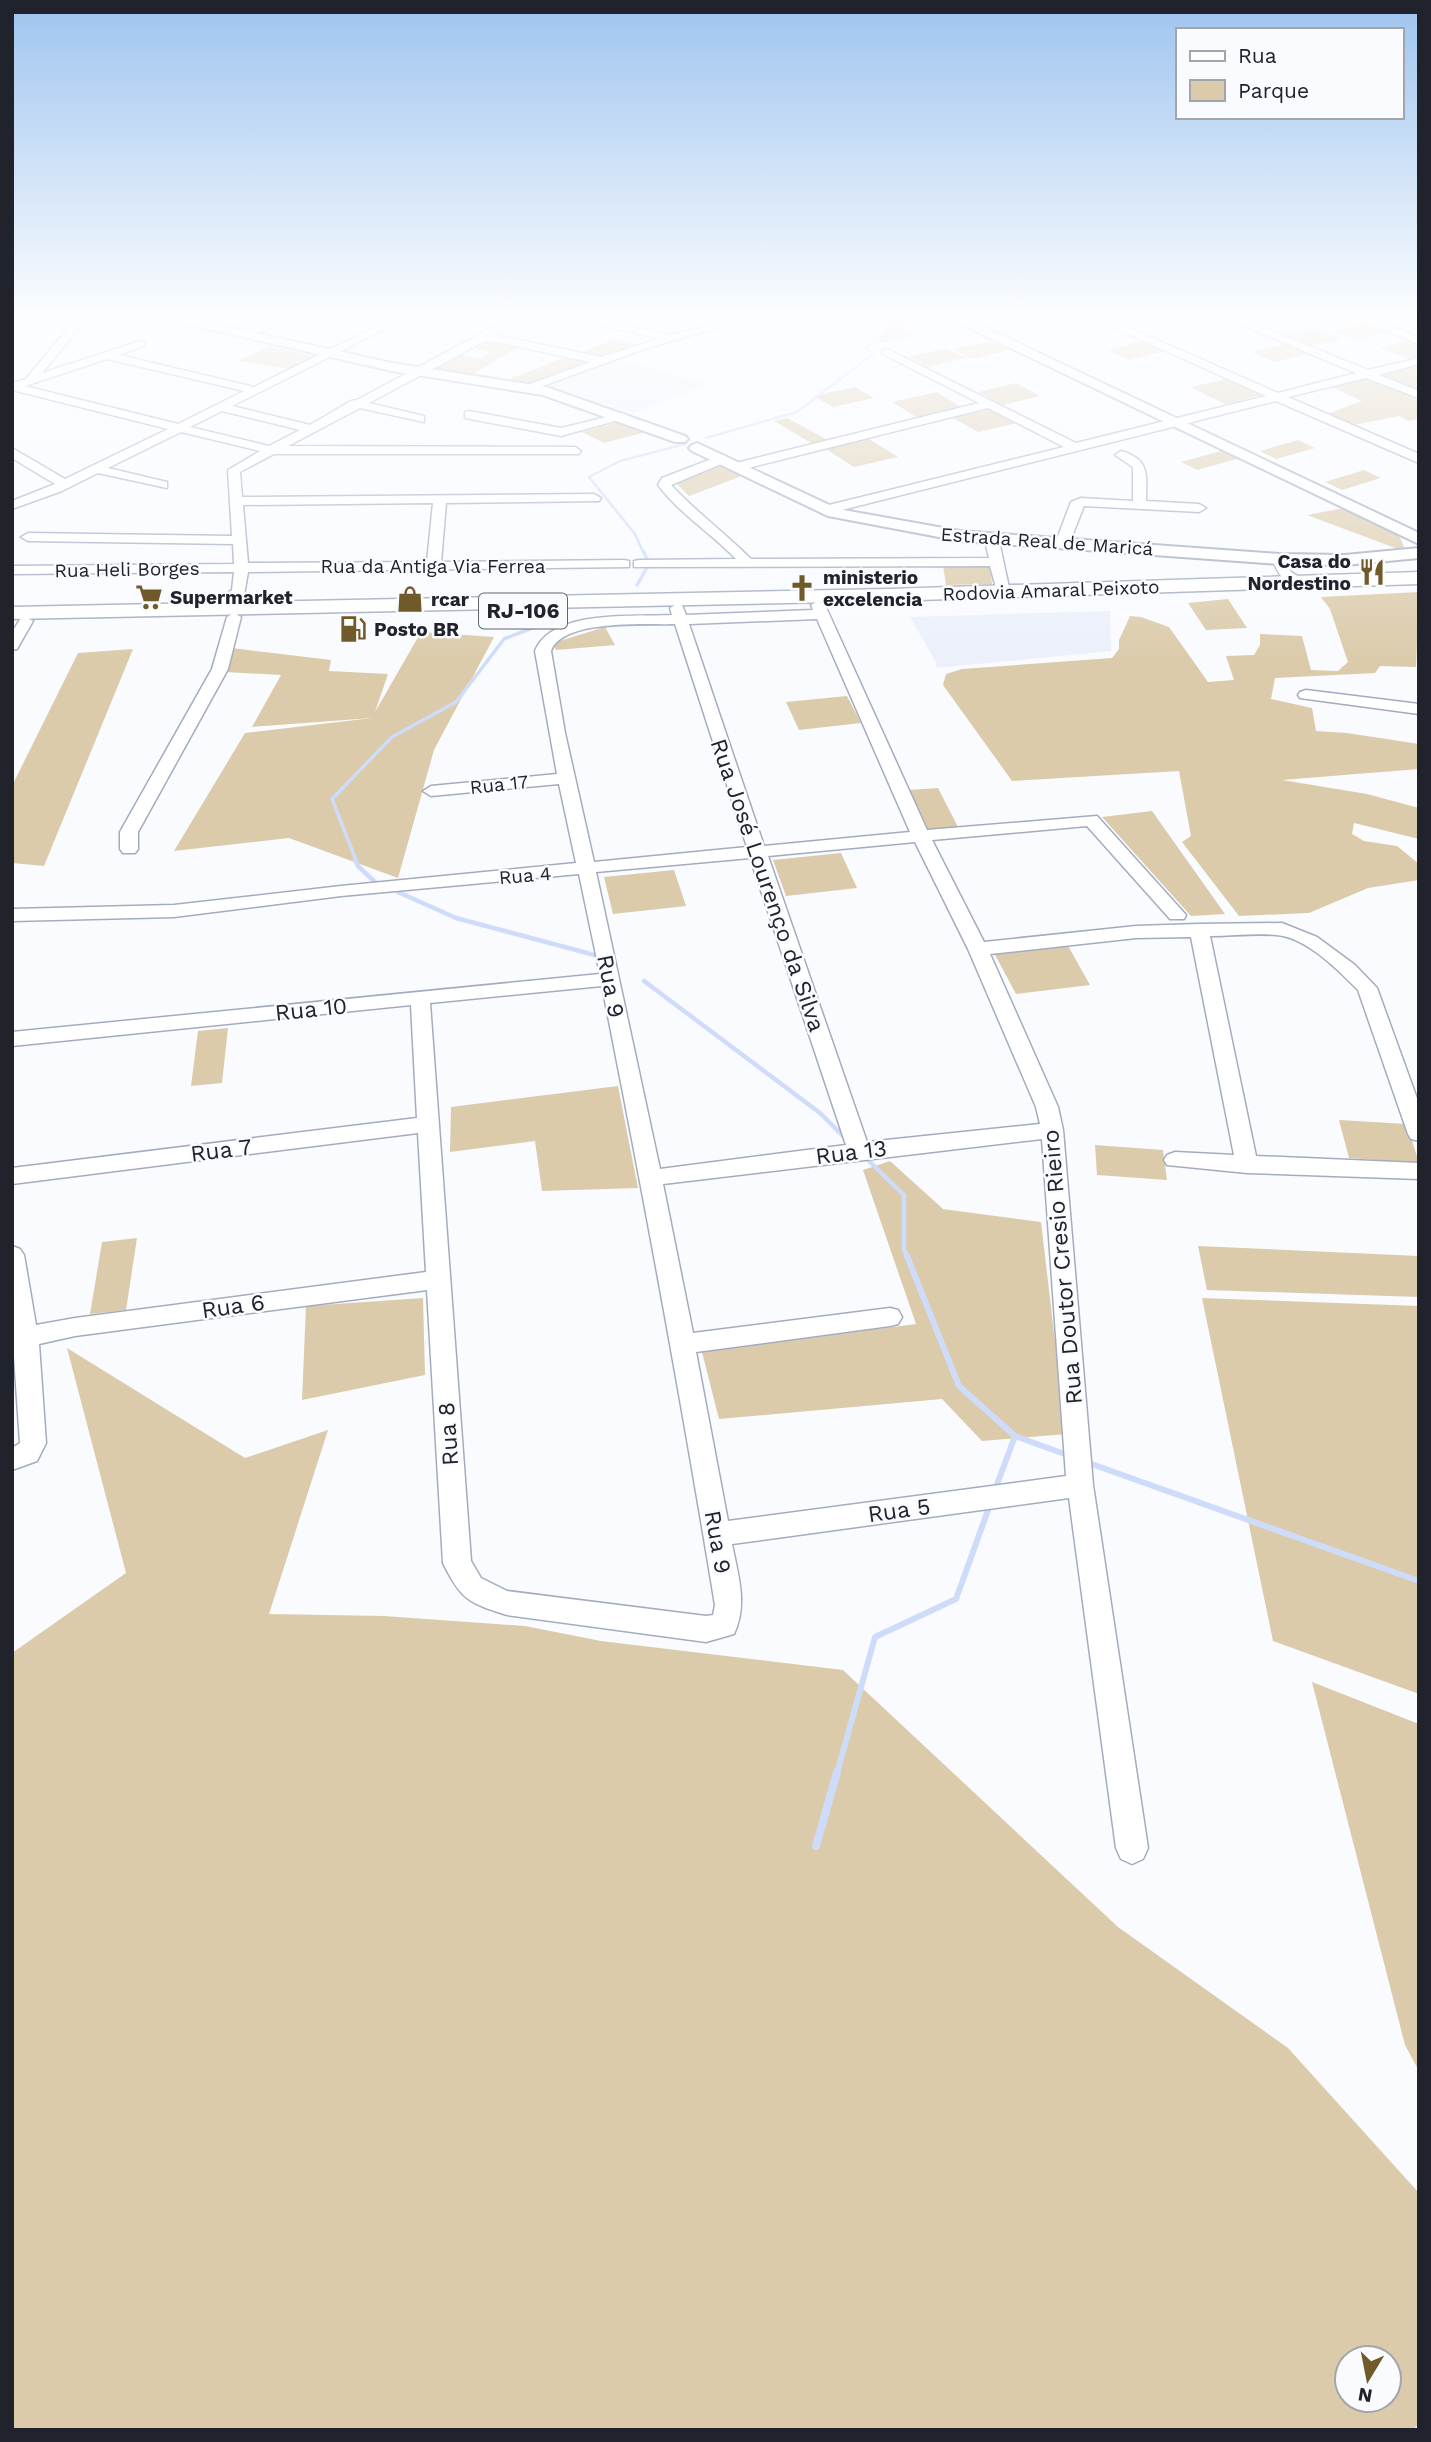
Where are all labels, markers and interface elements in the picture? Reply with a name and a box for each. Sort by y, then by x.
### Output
legend [1176,28,1403,119]
text: Rua [1238,43,1277,68]
text: Parque [1238,78,1309,103]
street label: Estrada Real de Maricá [940,523,1154,560]
place label: Casa do Nordestino [1248,550,1351,595]
street label: Rua da Antiga Via Ferrea [321,555,546,578]
street label: Rua Heli Borges [54,557,200,582]
restaurant icon: Casa do Nordestino [1357,557,1387,587]
place label: ministerio excelencia [823,566,922,611]
church icon: ministerio excelencia [787,573,817,603]
street label: Rodovia Amaral Peixoto [942,575,1160,606]
supermarket icon: Supermarket [134,582,164,612]
shop icon: rcar [395,584,425,614]
place label: Supermarket [170,586,293,609]
place label: rcar [431,588,470,611]
road number: RJ-106 [479,594,567,628]
fuel station icon: Posto BR [338,614,368,644]
place label: Posto BR [374,618,459,641]
street label: Rua José Lourenço da Silva [705,735,830,1035]
street label: Rua 17 [469,770,529,799]
street label: Rua 4 [498,862,552,889]
street label: Rua 9 [591,952,630,1020]
street label: Rua 10 [274,992,348,1027]
street label: Rua Doutor Cresio Rieiro [1037,1128,1088,1405]
street label: Rua 7 [189,1133,253,1168]
street label: Rua 13 [814,1135,888,1170]
street label: Rua 6 [200,1289,266,1324]
street label: Rua 8 [433,1401,464,1467]
street label: Rua 5 [866,1493,932,1528]
street label: Rua 9 [699,1508,736,1576]
north arrow [1333,2344,1403,2414]
text: N [1356,2383,1374,2408]

